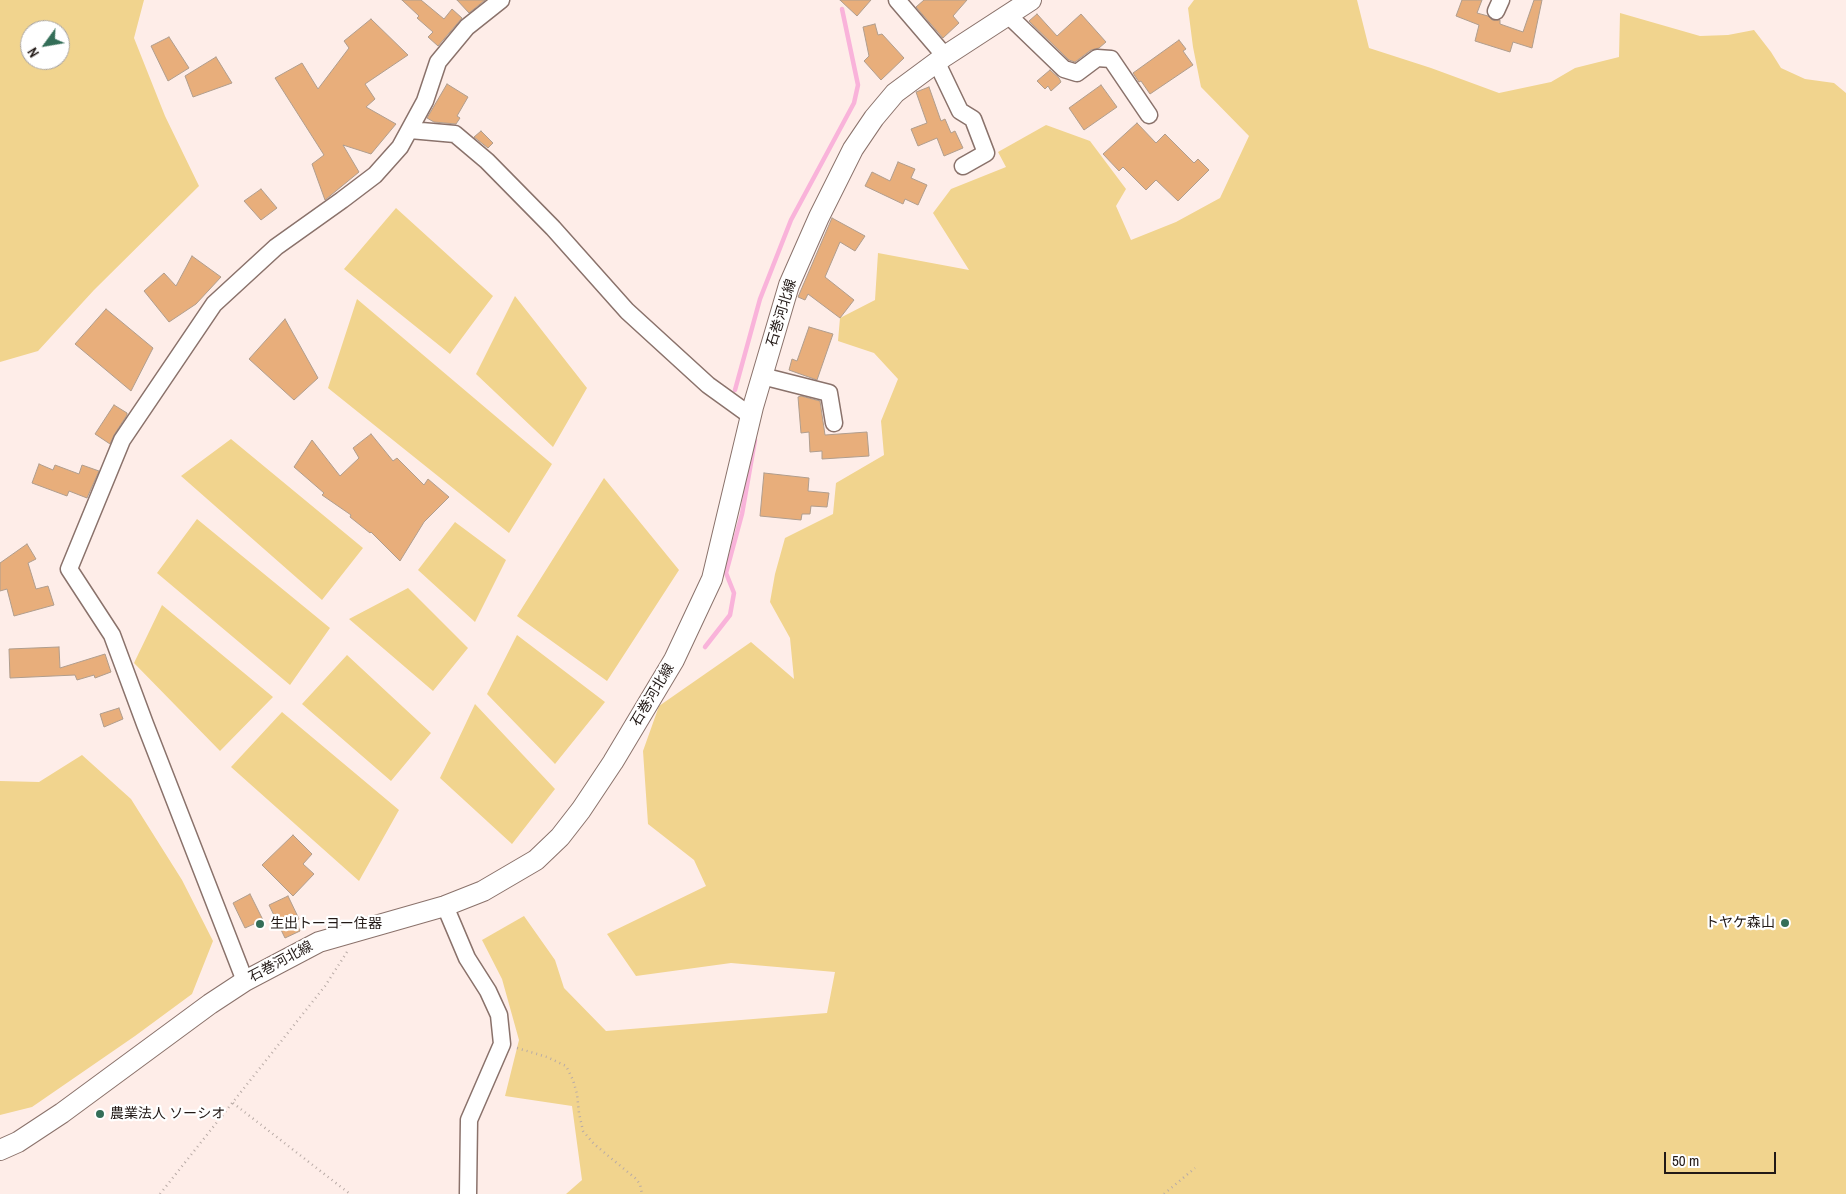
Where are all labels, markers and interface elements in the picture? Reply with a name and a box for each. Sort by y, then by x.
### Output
north arrow [20,20,70,70]
text: N [23,44,43,61]
street label: 石巻河北線 [764,277,800,349]
street label: 石巻河北線 [628,661,678,729]
place label: トヤケ森山 [1705,915,1775,931]
place label: 生出トーヨー住器 [270,916,382,932]
marker: トヤケ森山 [1779,917,1791,929]
marker: 生出トーヨー住器 [254,918,266,930]
street label: 石巻河北線 [246,938,316,986]
place label: 農業法人 ソーシオ [110,1106,225,1122]
marker: 農業法人 ソーシオ [94,1108,106,1120]
scale bar [1666,1142,1778,1174]
text: 50 m [1672,1150,1699,1171]

